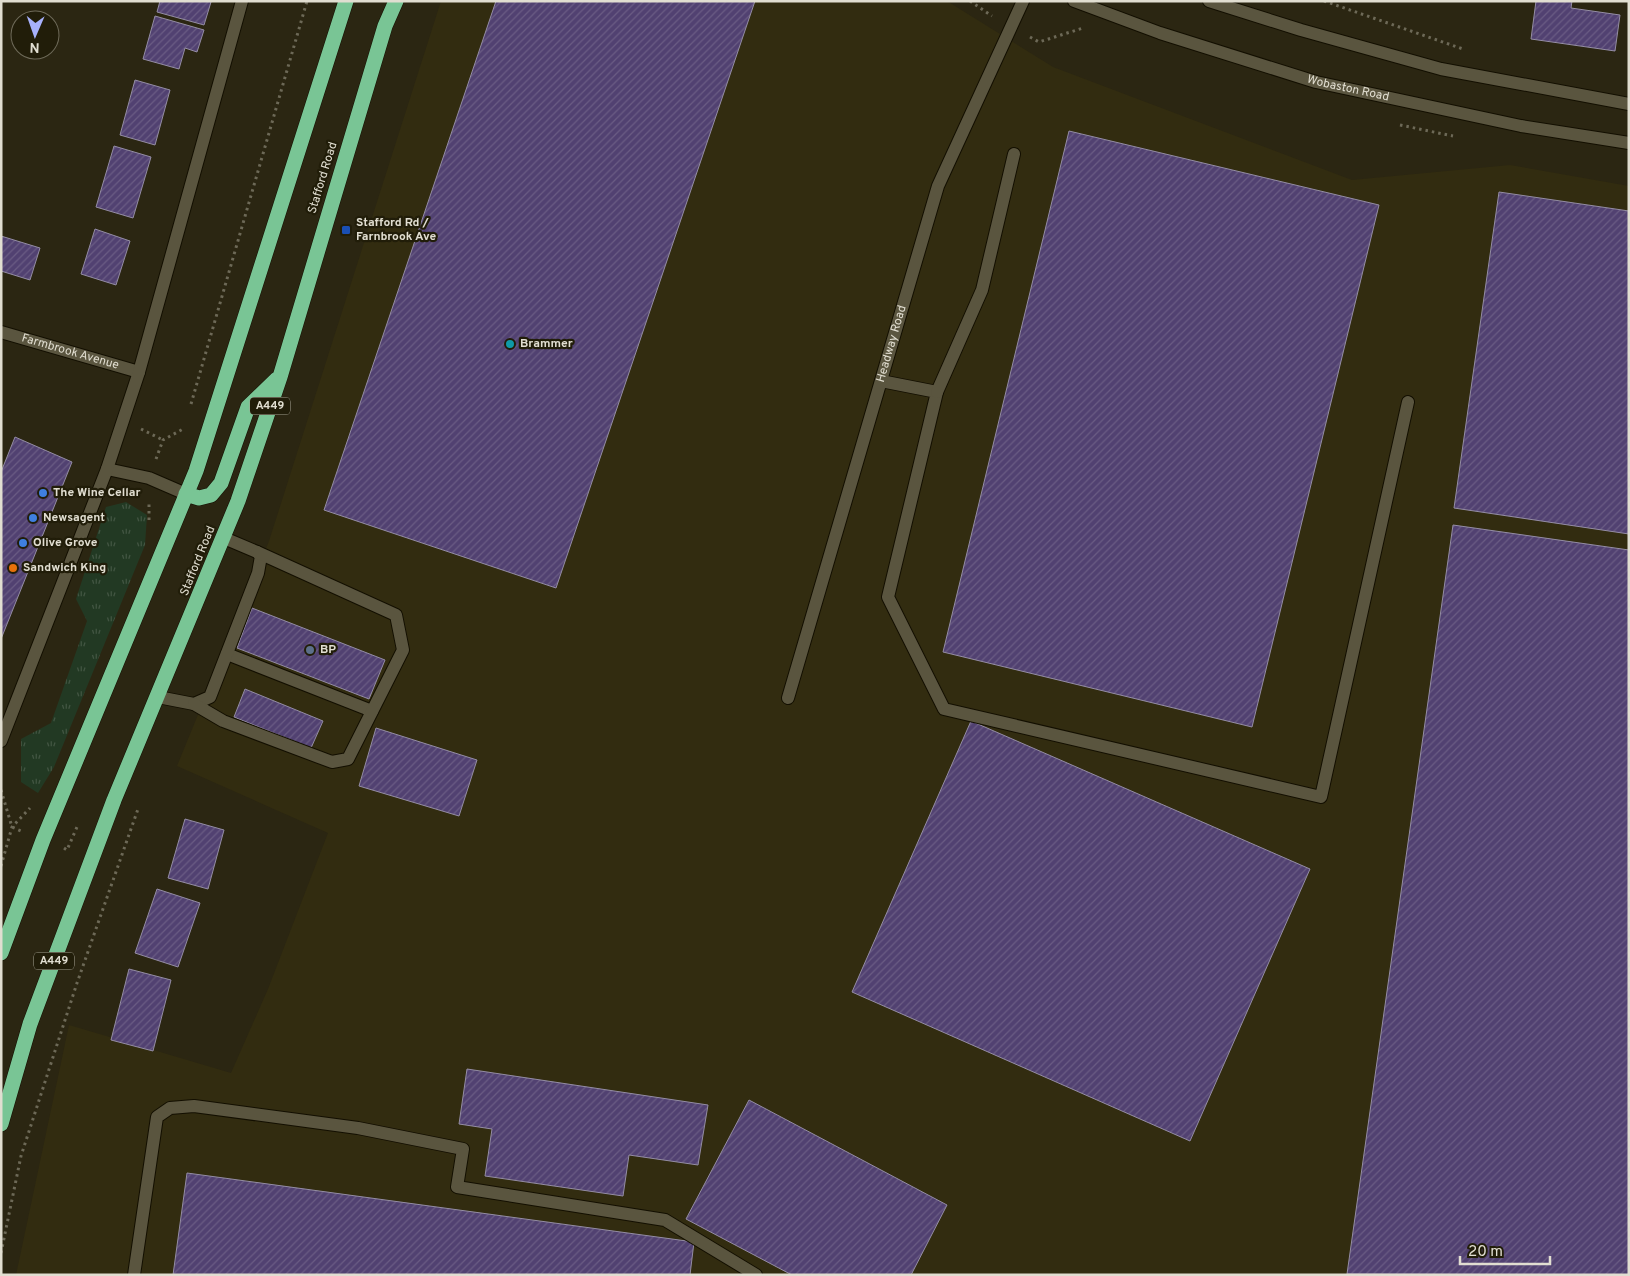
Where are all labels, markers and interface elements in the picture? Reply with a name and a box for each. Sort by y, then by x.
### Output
north arrow [10,10,60,60]
text: N [29,38,40,55]
street label: Wobaston Road [1305,72,1391,105]
street label: Stafford Road [304,140,342,216]
place label: Stafford Rd / Farnbrook Ave [356,215,436,245]
marker: Stafford Rd / Farnbrook Ave [340,224,352,236]
street label: Headway Road [873,303,911,384]
street label: Farmbrook Avenue [20,330,121,374]
place label: Brammer [520,336,573,352]
marker: Brammer [504,338,516,350]
road number: A449 [250,398,290,414]
place label: The Wine Cellar [53,485,141,501]
marker: The Wine Cellar [37,487,49,499]
place label: Newsagent [43,510,105,526]
marker: Newsagent [27,512,39,524]
street label: Stafford Road [177,524,219,598]
place label: Olive Grove [33,535,98,551]
marker: Olive Grove [17,537,29,549]
place label: Sandwich King [23,560,106,576]
marker: Sandwich King [7,562,19,574]
place label: BP [320,642,336,658]
marker: BP [304,644,316,656]
road number: A449 [34,952,74,969]
scale bar [1460,1234,1550,1266]
text: 20 m [1468,1243,1503,1262]

